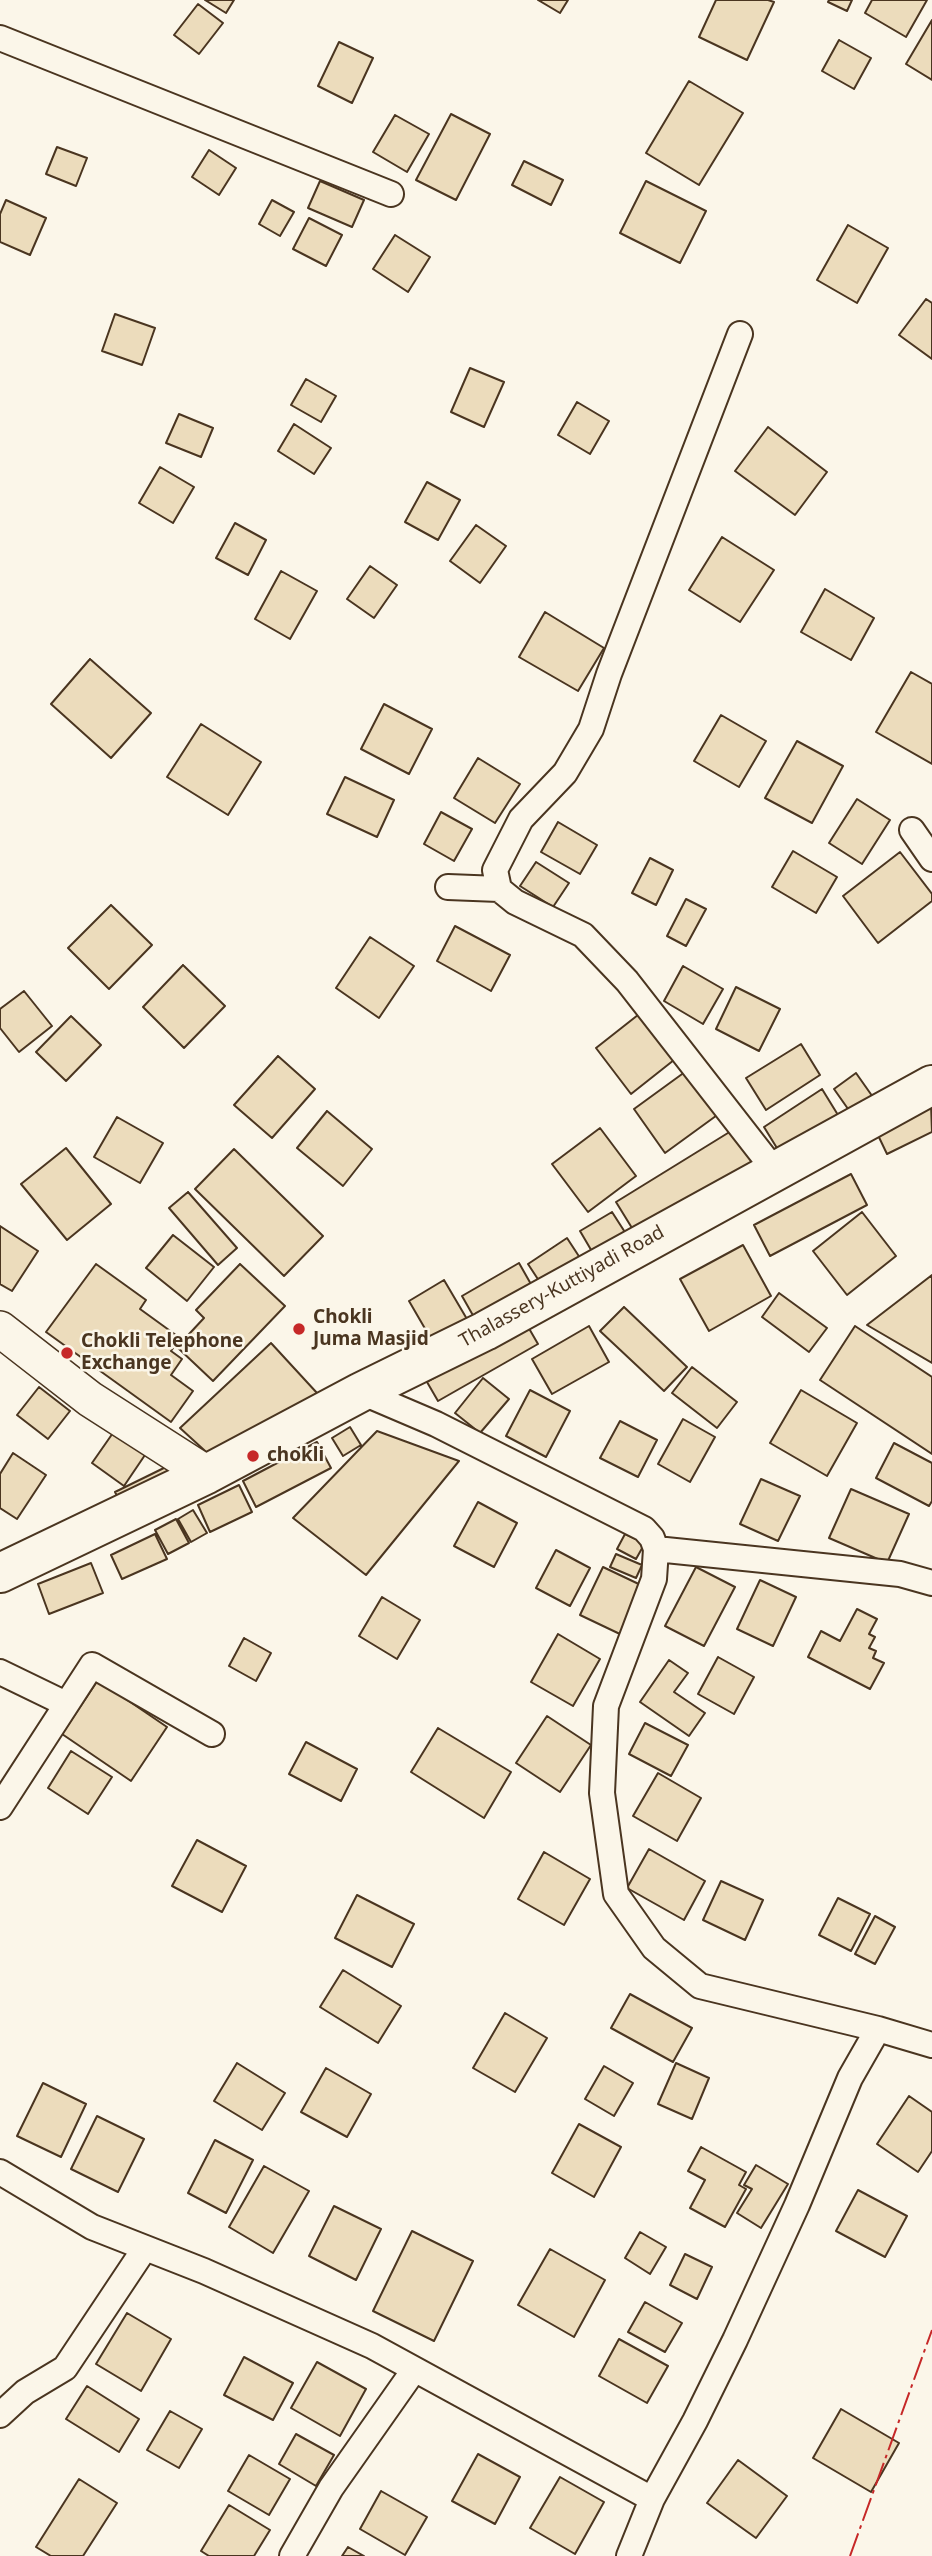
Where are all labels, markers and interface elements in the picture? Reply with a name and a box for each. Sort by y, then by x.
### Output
street label: Thalassery-Kuttiyadi Road [456,1221,668,1353]
place label: Chokli Juma Masjid [313,1307,429,1351]
marker: Chokli Juma Masjid [291,1321,307,1337]
place label: Chokli Telephone Exchange [81,1331,243,1375]
marker: Chokli Telephone Exchange [59,1345,75,1361]
place label: chokli [267,1445,324,1467]
marker: chokli [245,1448,261,1464]

